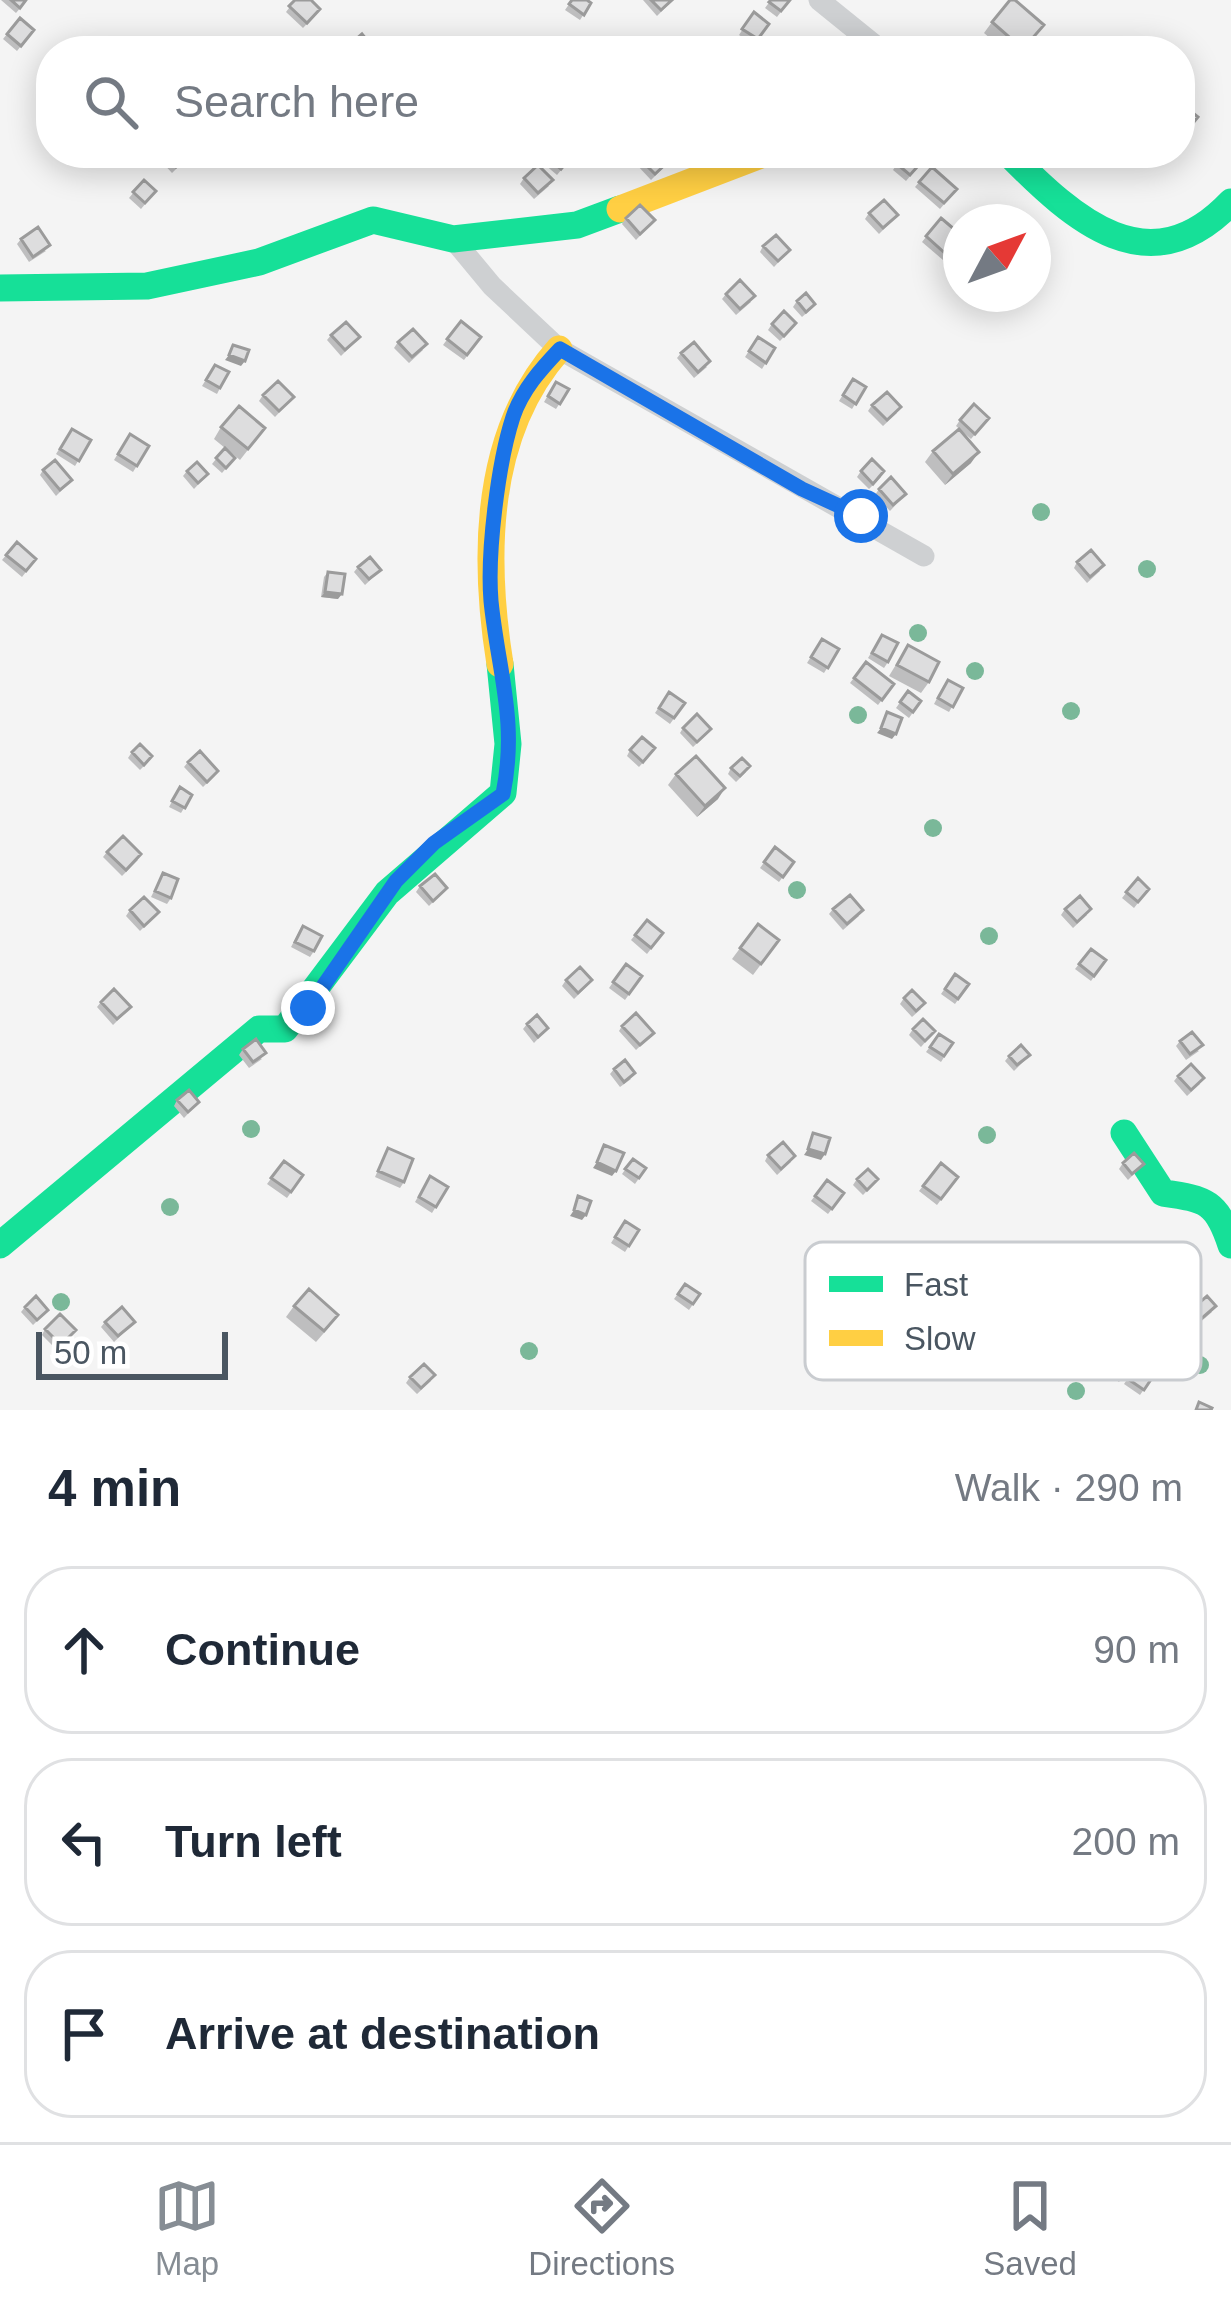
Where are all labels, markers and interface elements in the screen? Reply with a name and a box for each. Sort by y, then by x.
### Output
search box [36,36,1195,168]
icon: search [78,69,144,135]
text: Search here [174,76,419,127]
north arrow [943,204,1051,312]
route start [834,489,888,543]
route end [281,981,335,1035]
legend [805,1242,1201,1380]
text: Fast [904,1266,968,1303]
text: Slow [904,1320,976,1357]
scale bar [36,1326,228,1379]
text: 50 m [54,1334,127,1371]
text: 4 min [48,1460,181,1517]
text: Walk · 290 m [955,1466,1183,1509]
icon: ahead [51,1617,117,1683]
text: Continue [165,1624,360,1675]
text: 90 m [1093,1628,1180,1671]
icon: left [51,1809,117,1875]
text: Turn left [165,1816,342,1867]
text: 200 m [1072,1820,1180,1863]
icon: arrive [51,2001,117,2067]
text: Arrive at destination [165,2008,600,2059]
tab: Map [154,2173,220,2283]
tab: Directions [528,2173,675,2283]
tab: Saved [983,2173,1077,2283]

